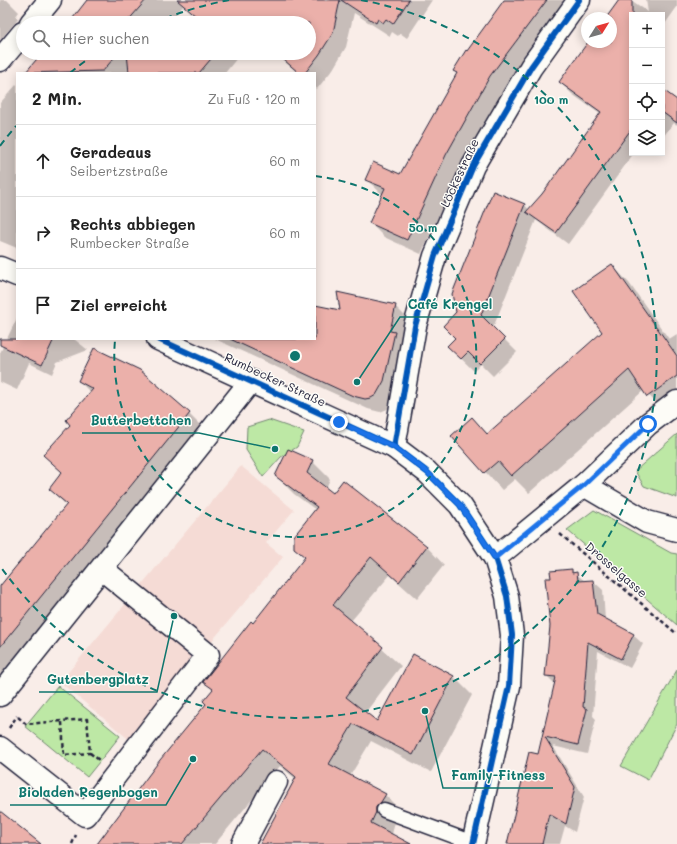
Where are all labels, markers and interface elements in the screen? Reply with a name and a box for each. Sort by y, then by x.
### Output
north arrow [581,12,617,48]
map controls [629,12,665,156]
button: + [629,12,665,48]
search box [16,16,316,60]
icon: search [30,27,52,49]
text: Hier suchen [62,28,149,48]
button: − [629,48,665,84]
button: locate [629,84,665,120]
text: 2 Min. [32,87,82,109]
text: Zu Fuß · 120 m [208,90,300,107]
text: 100 m [534,91,568,107]
button: layers [629,120,665,156]
street label: Löckestraße [436,136,482,209]
text: Geradeaus [70,142,151,162]
icon: ahead [32,150,54,172]
text: 60 m [270,152,300,169]
text: Seibertzstraße [70,162,168,179]
text: Rechts abbiegen [70,214,195,234]
text: 50 m [409,219,437,235]
icon: right [32,222,54,244]
text: 60 m [270,224,300,241]
text: Rumbecker Straße [70,234,189,251]
callout: Café Krengel [400,292,501,317]
icon: arrive [32,294,54,316]
text: Ziel erreicht [70,295,167,315]
text: Café Krengel [408,295,492,312]
street label: Rumbecker Straße [222,349,329,410]
centre of rings [288,349,302,363]
callout: Butterbettchen [82,408,199,433]
text: Butterbettchen [91,411,191,428]
route end [330,413,348,431]
route start [639,415,657,433]
street label: Drosselgasse [582,538,651,601]
callout: Gutenbergplatz [39,667,157,692]
text: Gutenbergplatz [47,670,149,687]
callout: Family-Fitness [443,763,553,788]
text: Family-Fitness [451,766,545,784]
callout: Bioladen Regenbogen [10,780,166,805]
text: Bioladen Regenbogen [18,783,158,800]

